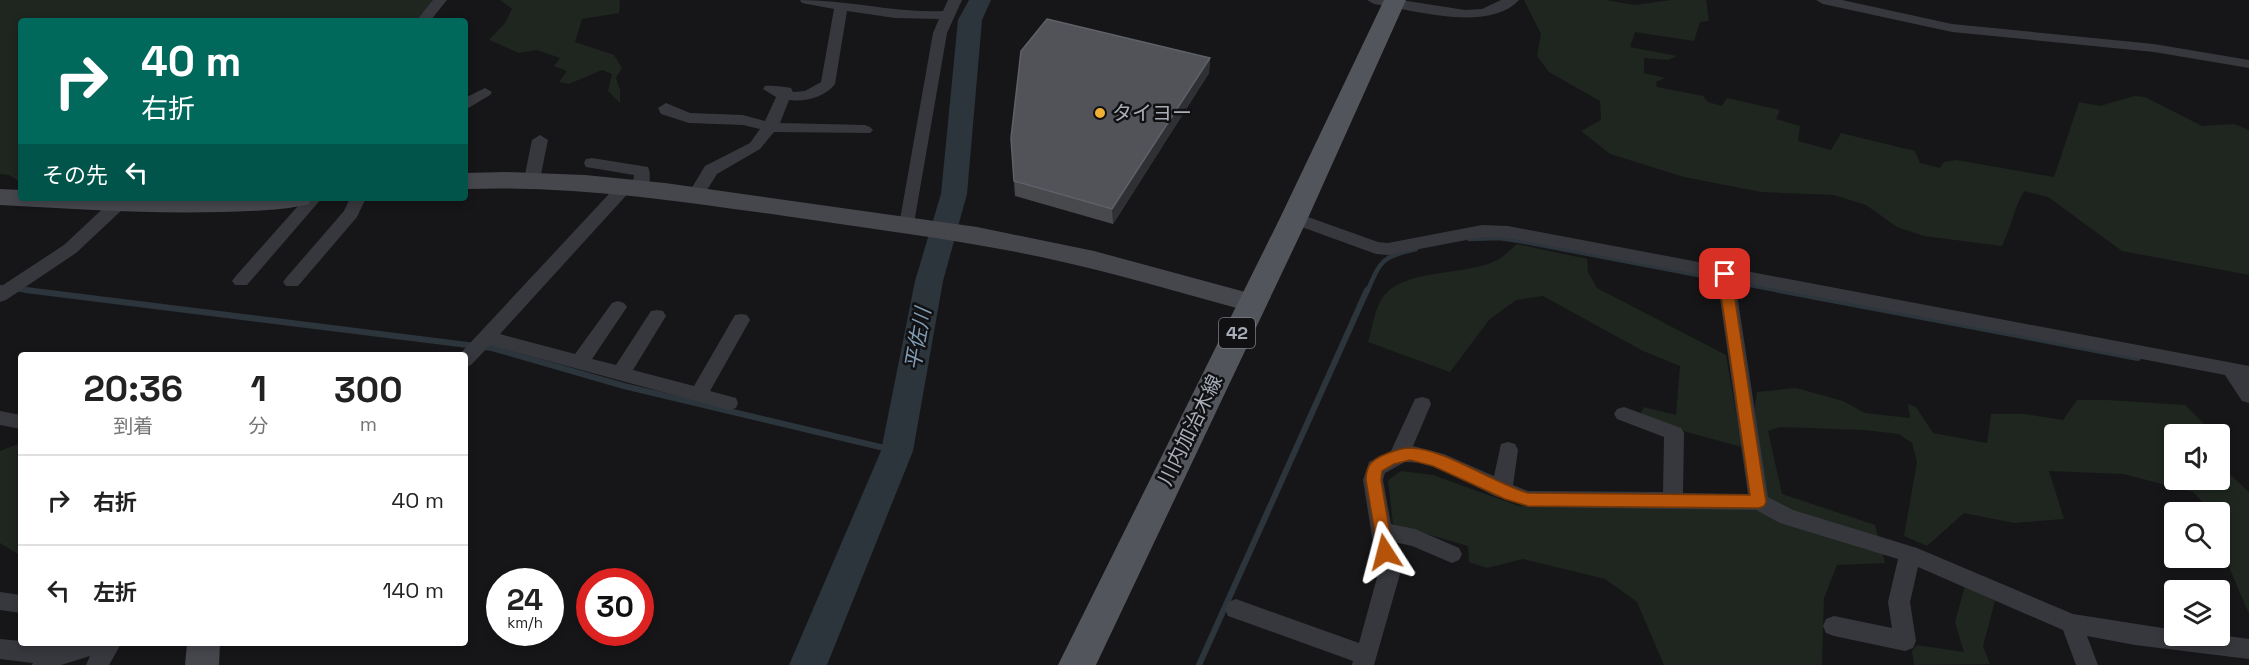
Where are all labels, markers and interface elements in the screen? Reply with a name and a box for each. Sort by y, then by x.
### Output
text: 40 m [141,35,241,88]
icon: right [42,42,120,120]
text: 右折 [141,91,195,126]
place label: タイヨー [1112,100,1192,126]
marker: タイヨー [1093,106,1107,120]
icon: left [120,156,153,189]
text: その先 [42,161,108,189]
pin [1699,248,1750,299]
icon: arrive [1708,257,1741,290]
water label: 平佐川 [899,304,937,372]
road number: 42 [1219,318,1255,348]
text: 20:36 [83,366,183,412]
text: 1 [250,366,267,412]
text: 300 [334,367,403,413]
street label: 川内加治木線 [1152,370,1228,490]
text: m [360,411,377,437]
text: 到着 [113,413,153,439]
text: 分 [249,413,269,439]
map controls [2164,424,2230,646]
button: sound [2164,424,2230,490]
icon: right [42,484,75,517]
text: 40 m [392,486,444,514]
text: 右折 [93,488,137,516]
button: search [2164,502,2230,568]
position arrow [1353,520,1417,584]
speed limit sign: 30 [576,568,654,646]
icon: left [42,574,75,607]
text: 140 m [382,576,444,604]
text: 左折 [93,578,137,606]
text: 24 [507,580,543,619]
button: layers [2164,580,2230,646]
text: km/h [507,613,543,632]

